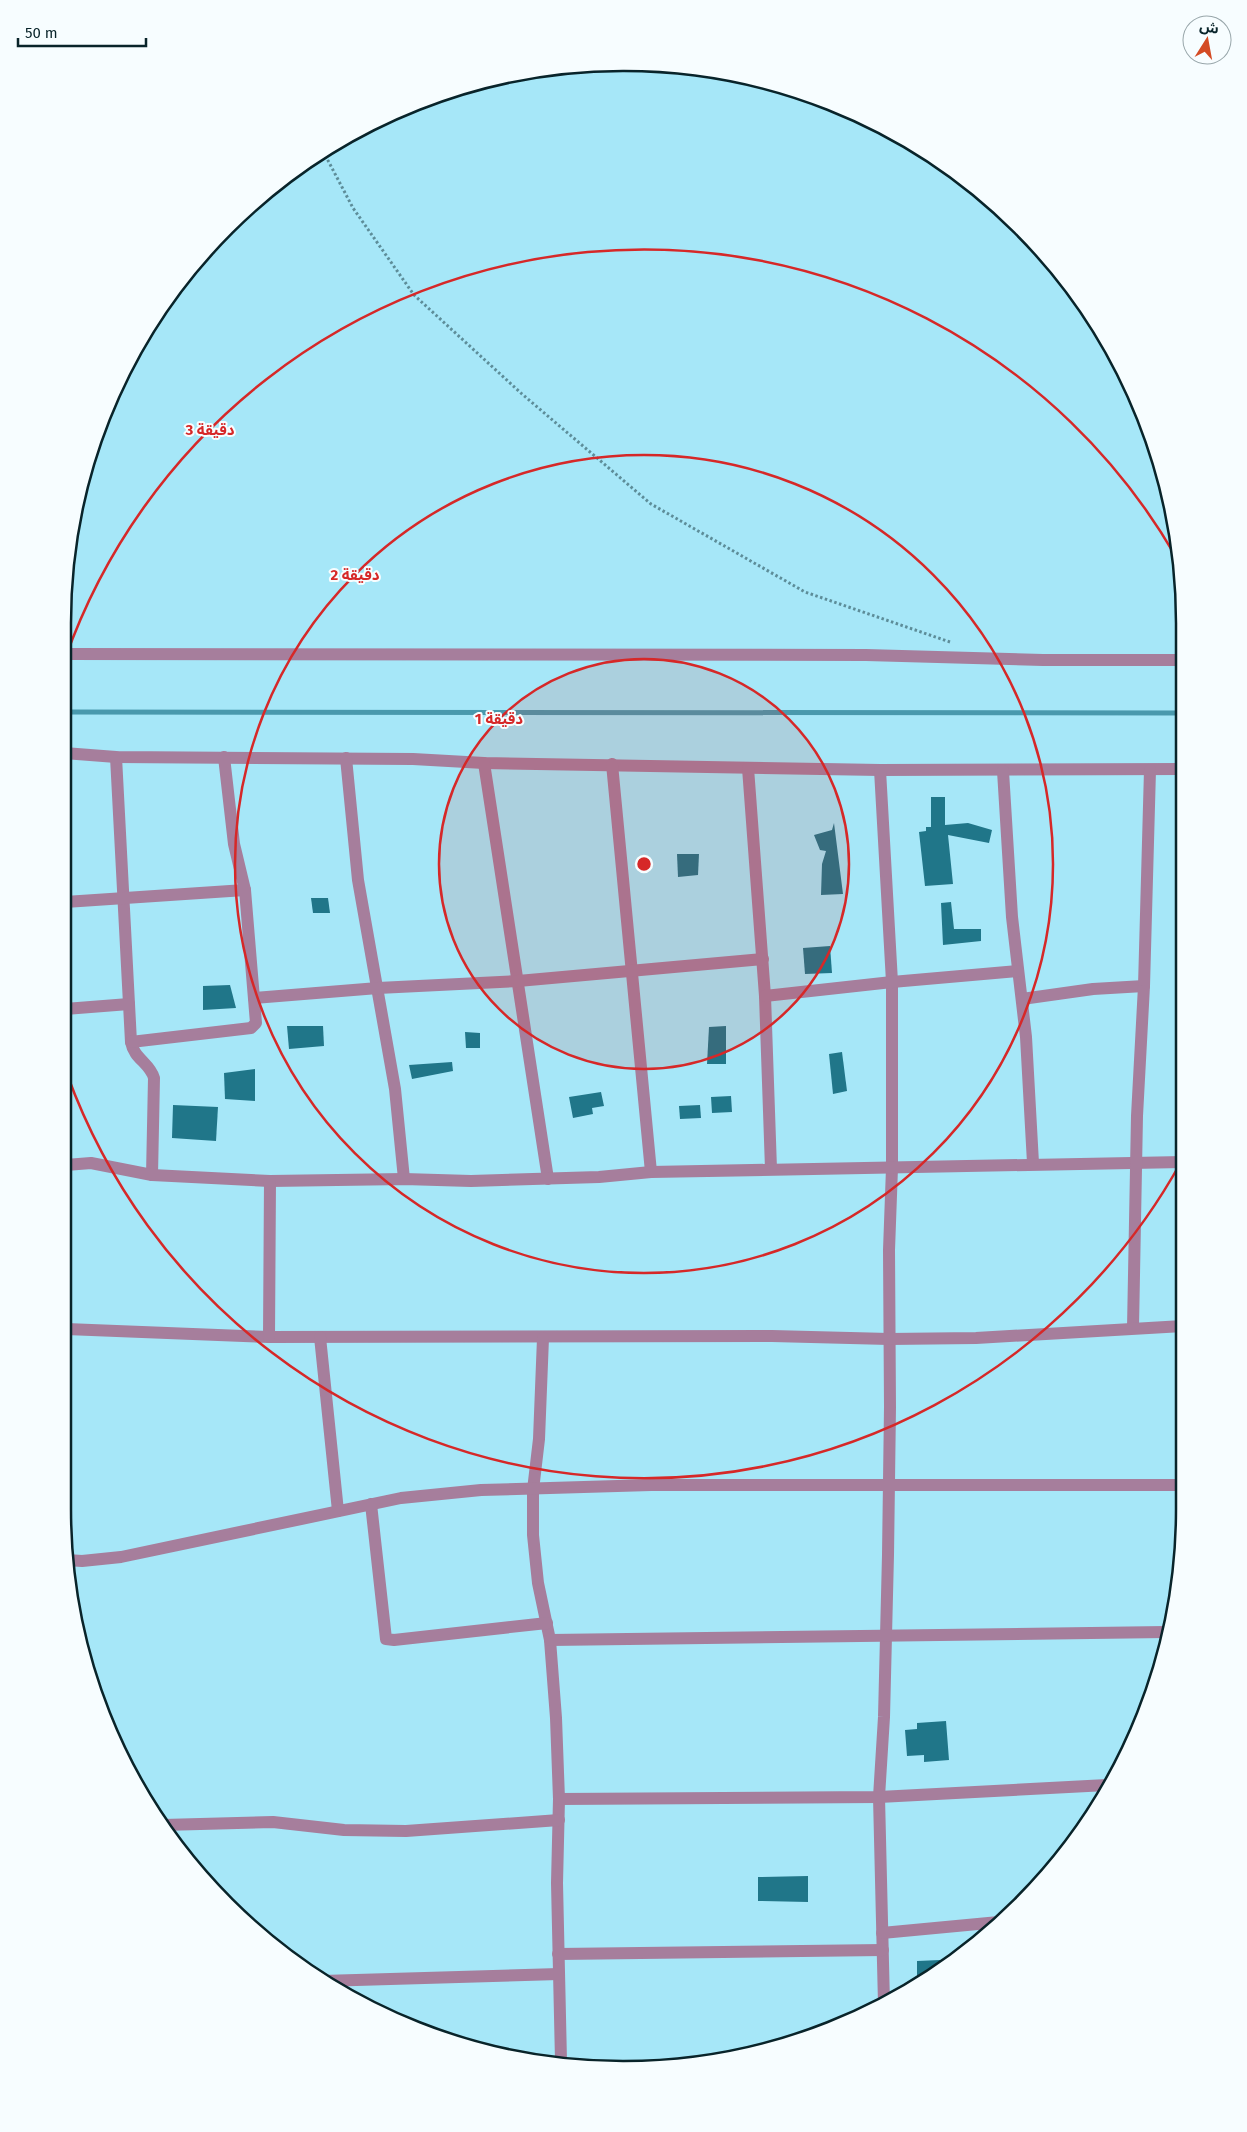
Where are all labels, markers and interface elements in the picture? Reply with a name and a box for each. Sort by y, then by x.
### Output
scale bar [18,15,145,47]
north arrow [1182,15,1232,65]
text: ش [1198,18,1220,38]
text: 50 m [25,24,58,42]
text: 3 دقيقة [184,421,235,439]
text: 2 دقيقة [330,566,380,584]
text: 1 دقيقة [475,710,523,728]
centre of rings [635,855,653,873]

